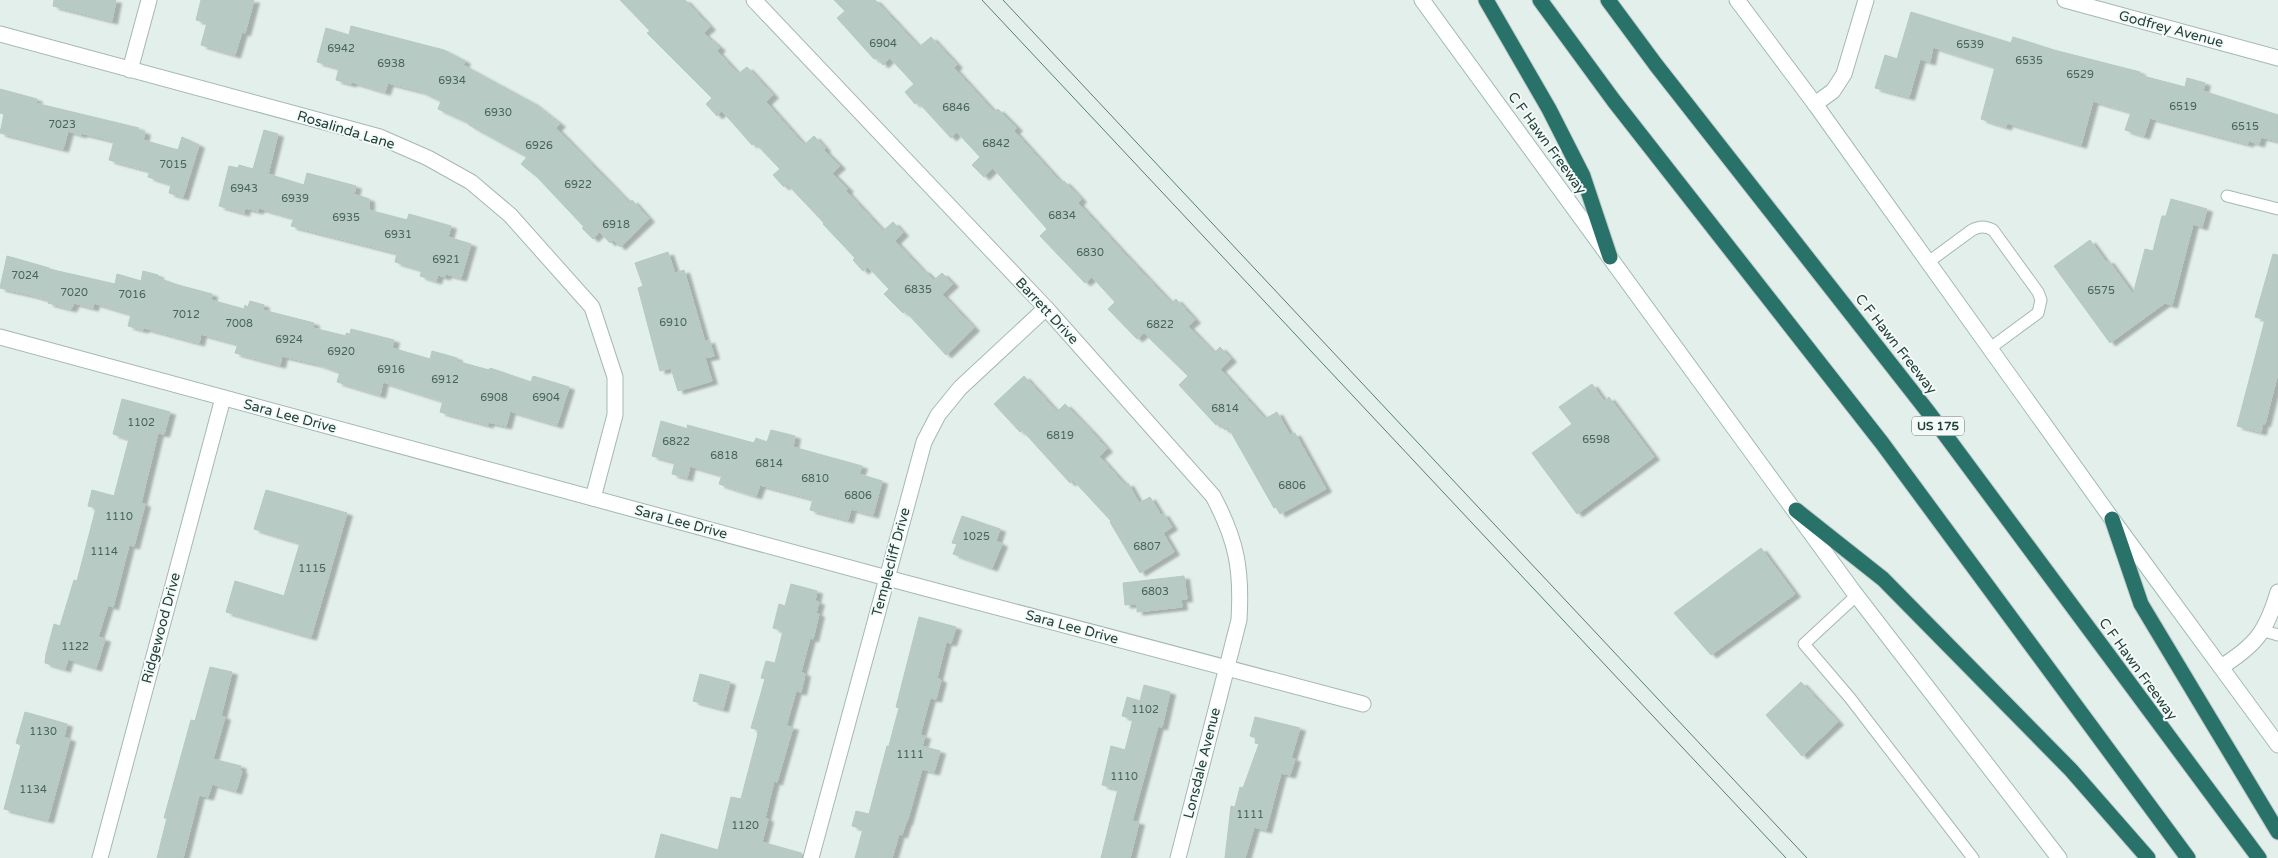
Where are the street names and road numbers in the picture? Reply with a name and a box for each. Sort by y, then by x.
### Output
street label: Godfrey Avenue [2117,7,2225,51]
street label: C F Hawn Freeway [1504,88,1590,198]
street label: Rosalinda Lane [295,107,397,153]
street label: Barrett Drive [1012,274,1082,348]
street label: C F Hawn Freeway [1852,291,1941,398]
street label: Sara Lee Drive [242,395,338,437]
road number: US 175 [1912,416,1964,436]
street label: Sara Lee Drive [633,501,729,543]
street label: Templecliff Drive [868,506,914,618]
street label: Ridgewood Drive [138,571,184,685]
street label: Sara Lee Drive [1024,606,1120,648]
street label: C F Hawn Freeway [2095,614,2181,724]
street label: Lonsdale Avenue [1180,706,1224,820]

